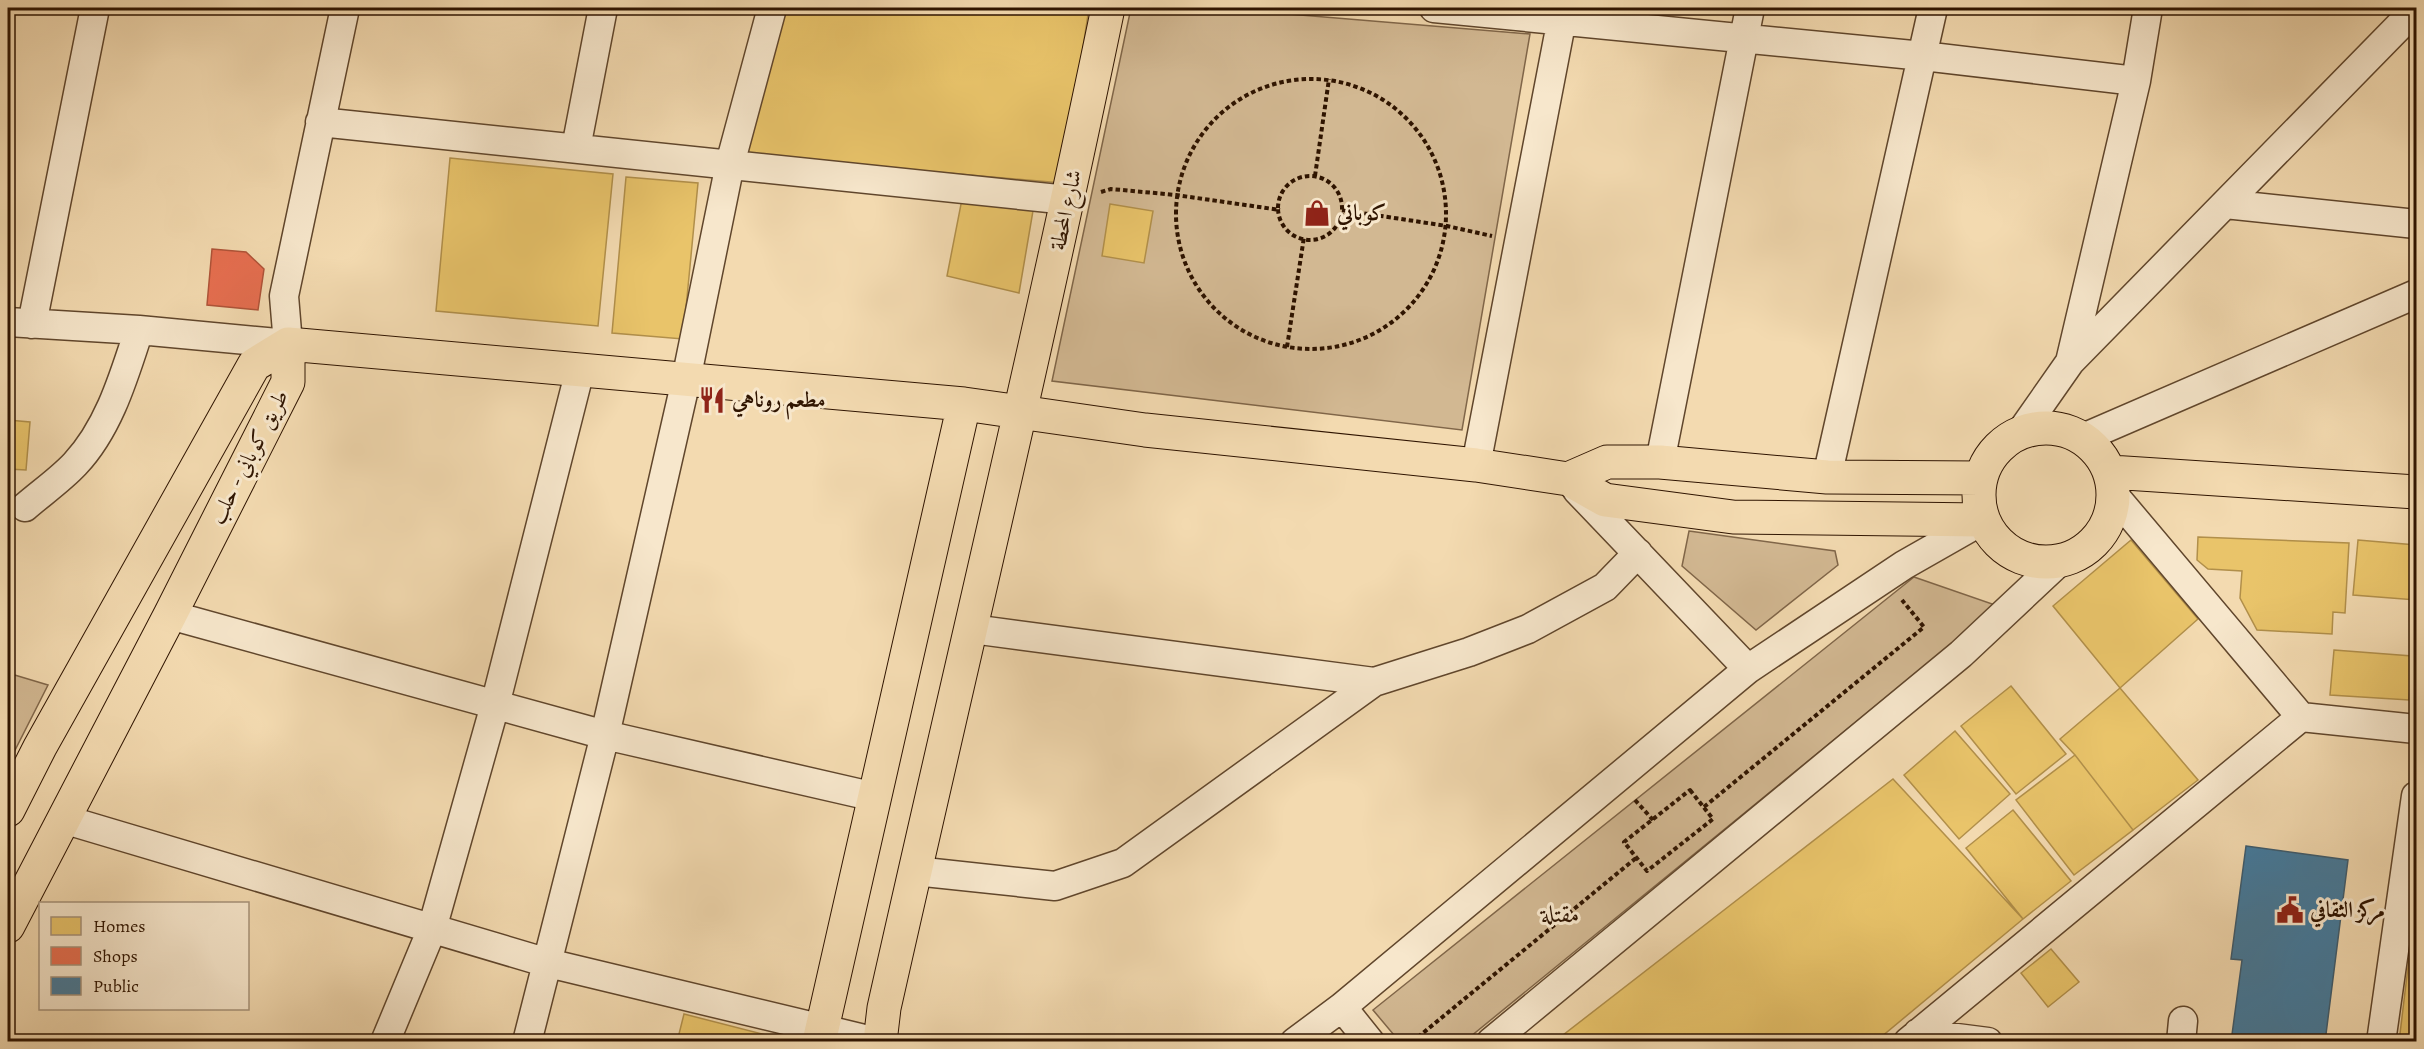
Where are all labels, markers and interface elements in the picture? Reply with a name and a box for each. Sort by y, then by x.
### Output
street label: شارع المحطة [1043,167,1092,254]
shop icon: كوباني [1302,198,1332,228]
place label: كوباني [1336,198,1386,231]
street label: طريق كوباني - حلب [202,385,298,531]
restaurant icon: مطعم روناهي [697,385,727,415]
place label: مطعم روناهي [731,385,825,420]
public building icon: مركز الثقافي [2275,895,2305,925]
place label: مركز الثقافي [2309,895,2385,928]
district label: مقتلة [1540,898,1579,930]
legend [39,902,249,1010]
text: Homes [93,914,145,938]
text: Shops [93,944,138,968]
text: Public [93,974,139,998]

